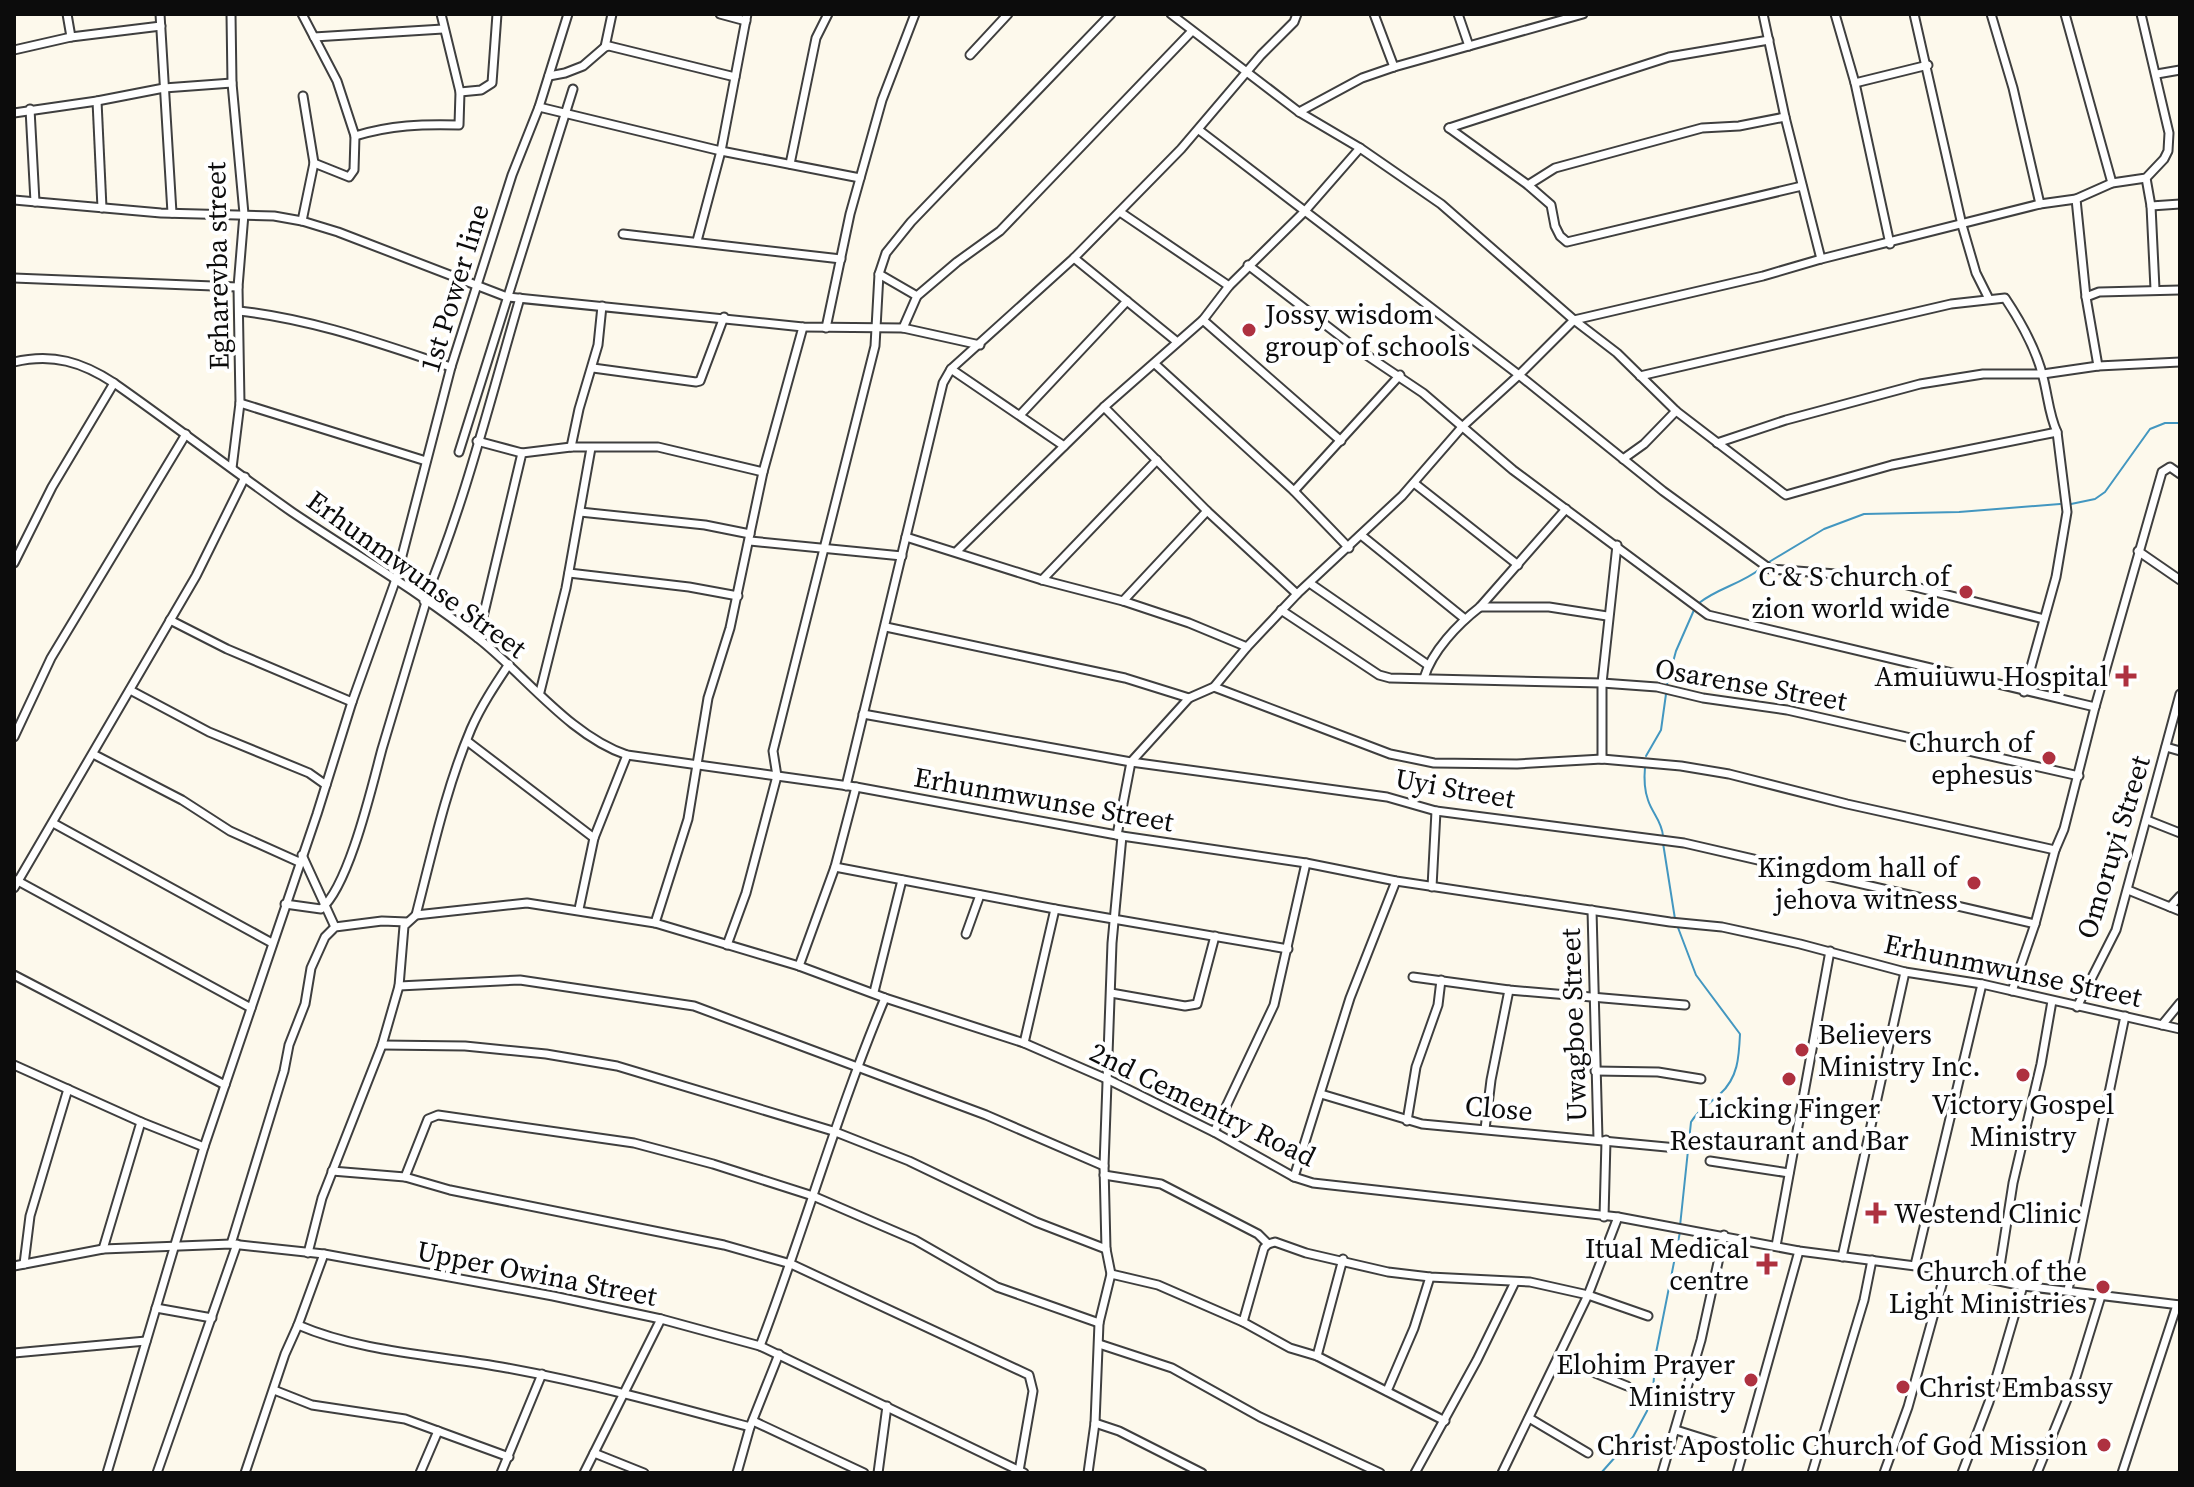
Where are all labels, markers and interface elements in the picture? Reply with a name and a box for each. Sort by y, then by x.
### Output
street label: Egharevba street [196,161,238,370]
street label: 1st Power line [410,199,498,377]
place label: Jossy wisdom group of schools [1264,295,1470,365]
marker: Jossy wisdom group of schools [1240,321,1258,339]
street label: Erhunmwunse Street [300,481,535,667]
place label: C & S church of zion world wide [1752,557,1952,627]
marker: C & S church of zion world wide [1957,583,1975,601]
street label: Osarense Street [1652,648,1851,720]
place label: Amuiuwu Hospital [1875,657,2108,695]
marker: Amuiuwu Hospital [2115,665,2137,687]
place label: Church of ephesus [1909,723,2035,793]
marker: Church of ephesus [2040,749,2058,767]
street label: Omoruyi Street [2067,750,2159,943]
street label: Erhunmwunse Street [911,757,1178,841]
street label: Uyi Street [1392,759,1519,817]
place label: Kingdom hall of jehova witness [1757,848,1960,918]
marker: Kingdom hall of jehova witness [1965,874,1983,892]
street label: Erhunmwunse Street [1881,924,2146,1016]
street label: Uwagboe Street [1551,927,1595,1122]
place label: Believers Ministry Inc. [1818,1015,1981,1085]
street label: 2nd Cementry Road [1084,1033,1323,1175]
marker: Believers Ministry Inc. [1793,1041,1811,1059]
marker: Victory Gospel Ministry [2014,1066,2032,1084]
marker: Licking Finger Restaurant and Bar [1780,1070,1798,1088]
place label: Victory Gospel Ministry [1932,1085,2114,1155]
street label: Close [1464,1086,1534,1130]
place label: Licking Finger Restaurant and Bar [1669,1089,1909,1159]
place label: Westend Clinic [1894,1194,2081,1232]
marker: Westend Clinic [1865,1202,1887,1224]
place label: Itual Medical centre [1585,1229,1749,1299]
street label: Upper Owina Street [414,1231,661,1315]
place label: Church of the Light Ministries [1889,1252,2087,1322]
marker: Itual Medical centre [1756,1253,1778,1275]
marker: Church of the Light Ministries [2094,1278,2112,1296]
place label: Elohim Prayer Ministry [1556,1345,1736,1415]
place label: Christ Embassy [1919,1368,2113,1406]
marker: Elohim Prayer Ministry [1742,1371,1760,1389]
marker: Christ Embassy [1894,1378,1912,1396]
place label: Christ Apostolic Church of God Mission [1597,1426,2088,1464]
marker: Christ Apostolic Church of God Mission [2095,1436,2113,1454]

